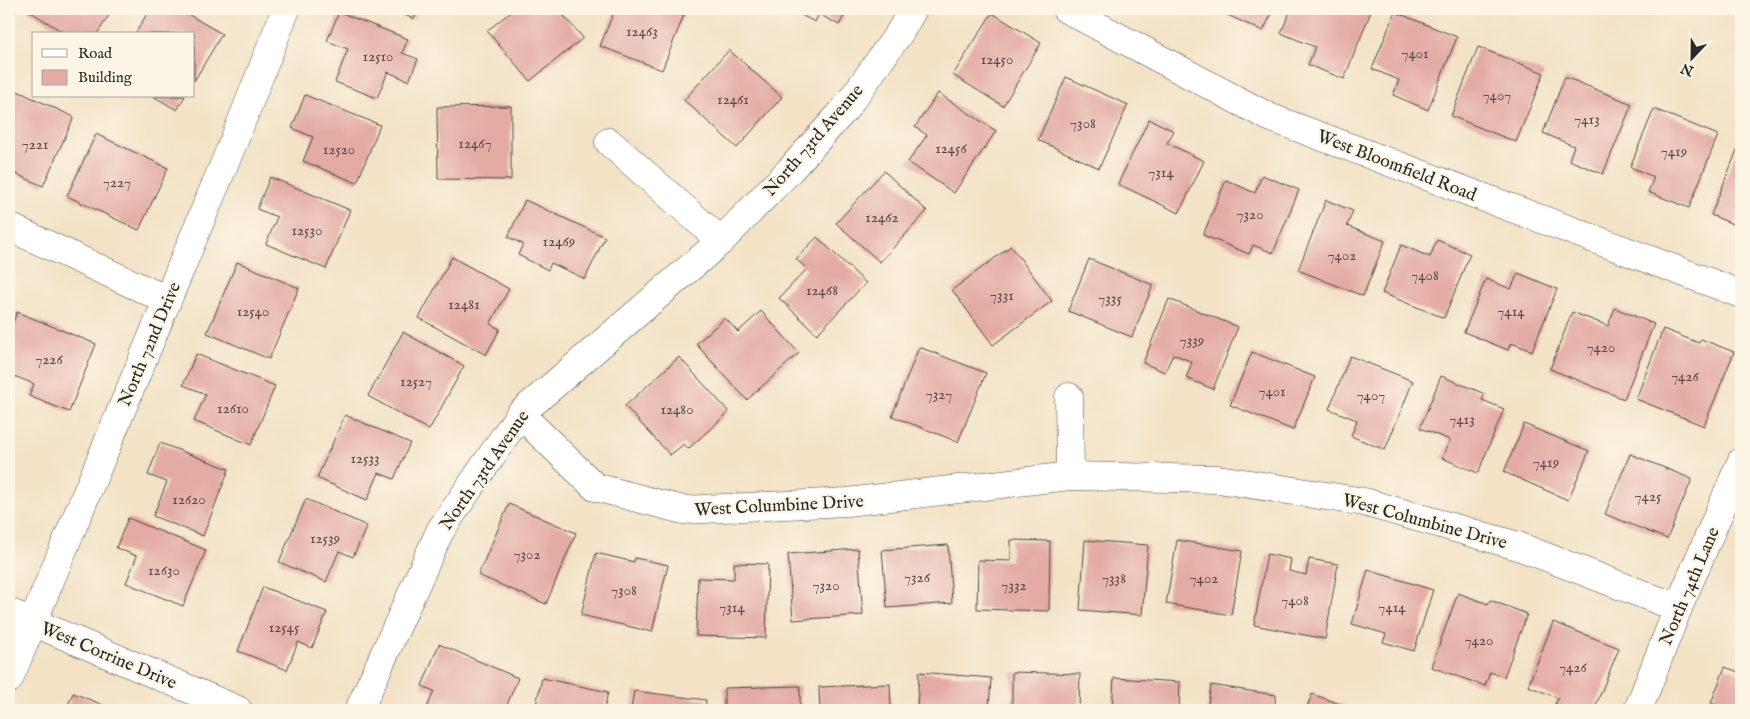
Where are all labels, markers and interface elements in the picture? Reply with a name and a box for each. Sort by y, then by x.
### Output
house number: 12463 [626,22,658,41]
legend [32,32,195,98]
north arrow [1668,32,1718,82]
text: Road [78,44,113,63]
house number: 7401 [1401,44,1429,63]
house number: 12510 [363,47,393,66]
house number: 12450 [981,50,1013,69]
text: N [1679,59,1697,80]
text: Building [78,68,133,87]
street label: North 73rd Avenue [759,80,869,202]
house number: 7407 [1483,86,1511,105]
house number: 12461 [717,90,749,109]
house number: 7413 [1574,110,1600,129]
house number: 7308 [1070,114,1096,133]
street label: West Bloomfield Road [1314,125,1480,208]
house number: 12467 [458,134,492,153]
house number: 7221 [22,135,48,154]
house number: 12456 [935,139,967,158]
house number: 12520 [323,140,355,159]
house number: 7419 [1661,142,1687,161]
house number: 7314 [1148,163,1174,182]
house number: 7227 [103,173,131,192]
house number: 7320 [1236,205,1264,224]
house number: 12462 [865,208,899,227]
house number: 12530 [292,221,323,240]
house number: 12469 [543,232,575,251]
house number: 7402 [1328,246,1356,265]
house number: 7408 [1411,266,1439,285]
street label: North 72nd Drive [114,279,187,410]
house number: 12468 [806,281,838,300]
house number: 7331 [990,286,1014,305]
house number: 7335 [1098,289,1122,308]
house number: 12481 [448,295,480,314]
house number: 12540 [237,302,269,321]
house number: 7414 [1497,302,1525,321]
house number: 7339 [1180,331,1204,350]
house number: 7420 [1587,338,1615,357]
house number: 7226 [35,350,63,369]
house number: 7426 [1671,367,1700,386]
house number: 12527 [400,372,432,391]
house number: 7401 [1258,382,1286,401]
house number: 7327 [926,385,952,404]
house number: 7407 [1357,386,1385,405]
house number: 12610 [217,399,249,418]
house number: 12480 [660,400,694,419]
street label: North 73rd Avenue [435,406,535,535]
house number: 7413 [1449,410,1475,429]
house number: 12533 [350,449,380,468]
house number: 7419 [1533,453,1559,472]
house number: 7425 [1635,487,1662,506]
street label: West Columbine Drive [1340,489,1509,555]
house number: 12620 [172,490,206,509]
street label: West Columbine Drive [694,491,864,522]
street label: North 74th Lane [1655,524,1726,649]
house number: 12539 [310,529,340,548]
house number: 7302 [513,545,541,564]
house number: 12630 [148,561,180,580]
house number: 7326 [904,568,931,587]
house number: 7338 [1102,569,1126,588]
house number: 7402 [1190,569,1218,588]
house number: 7320 [812,576,840,595]
house number: 7332 [1001,576,1027,595]
house number: 7308 [611,581,637,600]
house number: 7408 [1281,591,1309,610]
house number: 7314 [719,598,745,617]
house number: 7414 [1378,598,1406,617]
street label: West Corrine Drive [37,617,180,695]
house number: 12545 [269,618,300,637]
house number: 7420 [1465,631,1493,650]
house number: 7426 [1559,658,1588,677]

